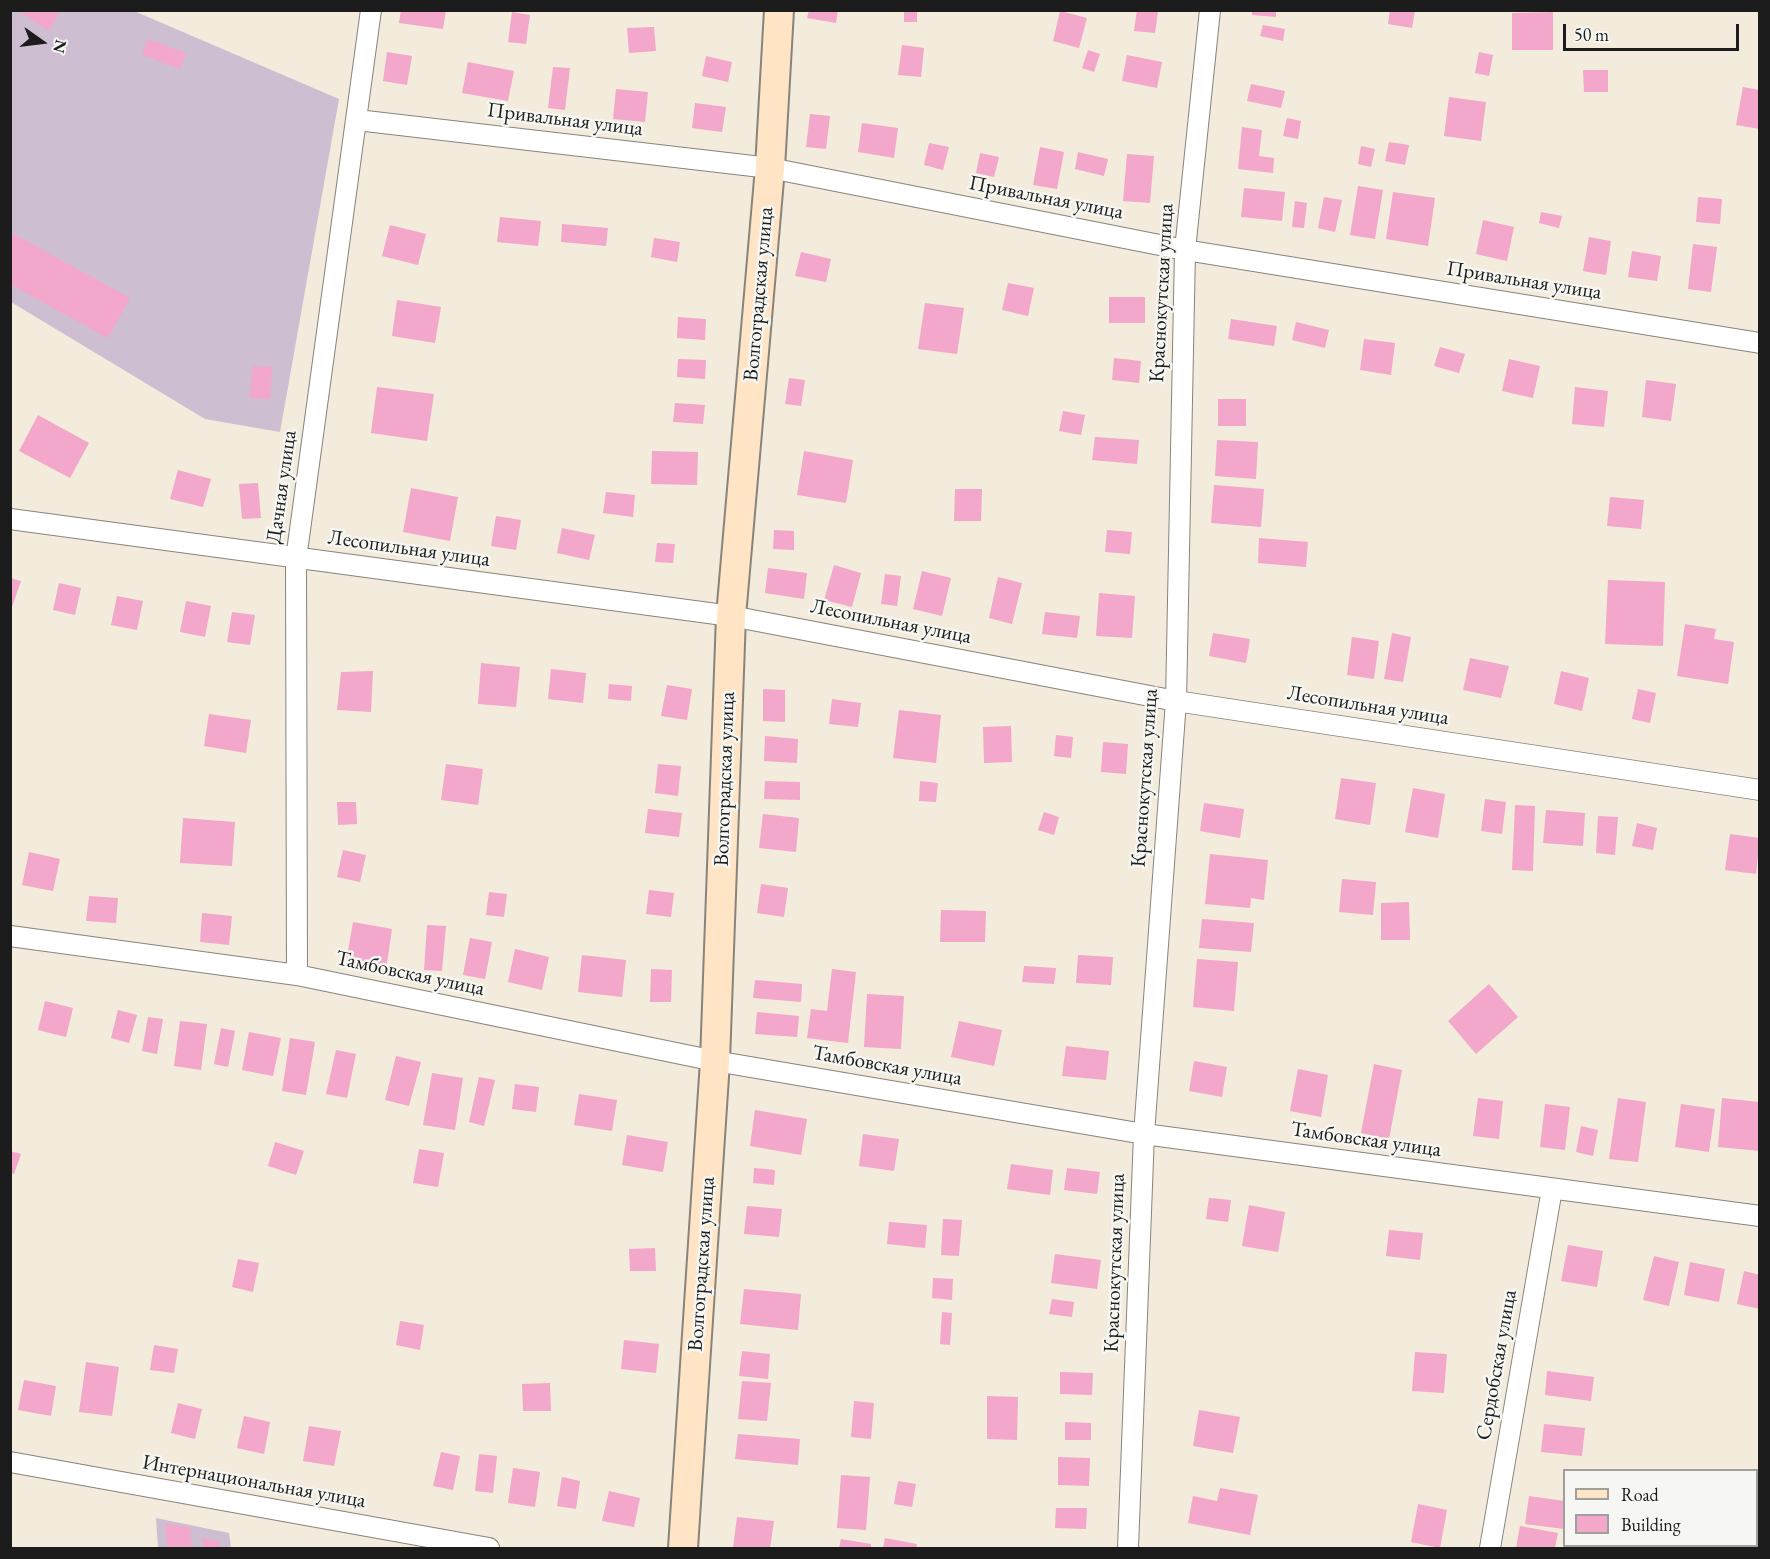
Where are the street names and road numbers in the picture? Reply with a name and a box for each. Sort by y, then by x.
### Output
street label: Привальная улица [486,98,644,142]
street label: Привальная улица [967,171,1125,225]
street label: Краснокутская улица [1145,203,1179,383]
street label: Волгоградская улица [739,206,779,382]
street label: Привальная улица [1445,256,1603,306]
street label: Дачная улица [262,429,302,545]
street label: Лесопильная улица [326,525,492,573]
street label: Лесопильная улица [808,594,974,650]
street label: Лесопильная улица [1285,681,1451,731]
street label: Краснокутская улица [1126,688,1164,868]
street label: Волгоградская улица [709,691,741,867]
street label: Тамбовская улица [333,946,487,1002]
street label: Тамбовская улица [810,1040,964,1092]
street label: Тамбовская улица [1289,1117,1443,1163]
street label: Краснокутская улица [1099,1173,1131,1353]
street label: Волгоградская улица [683,1176,721,1352]
street label: Сердобская улица [1471,1288,1523,1442]
street label: Интернациональная улица [140,1450,368,1514]

